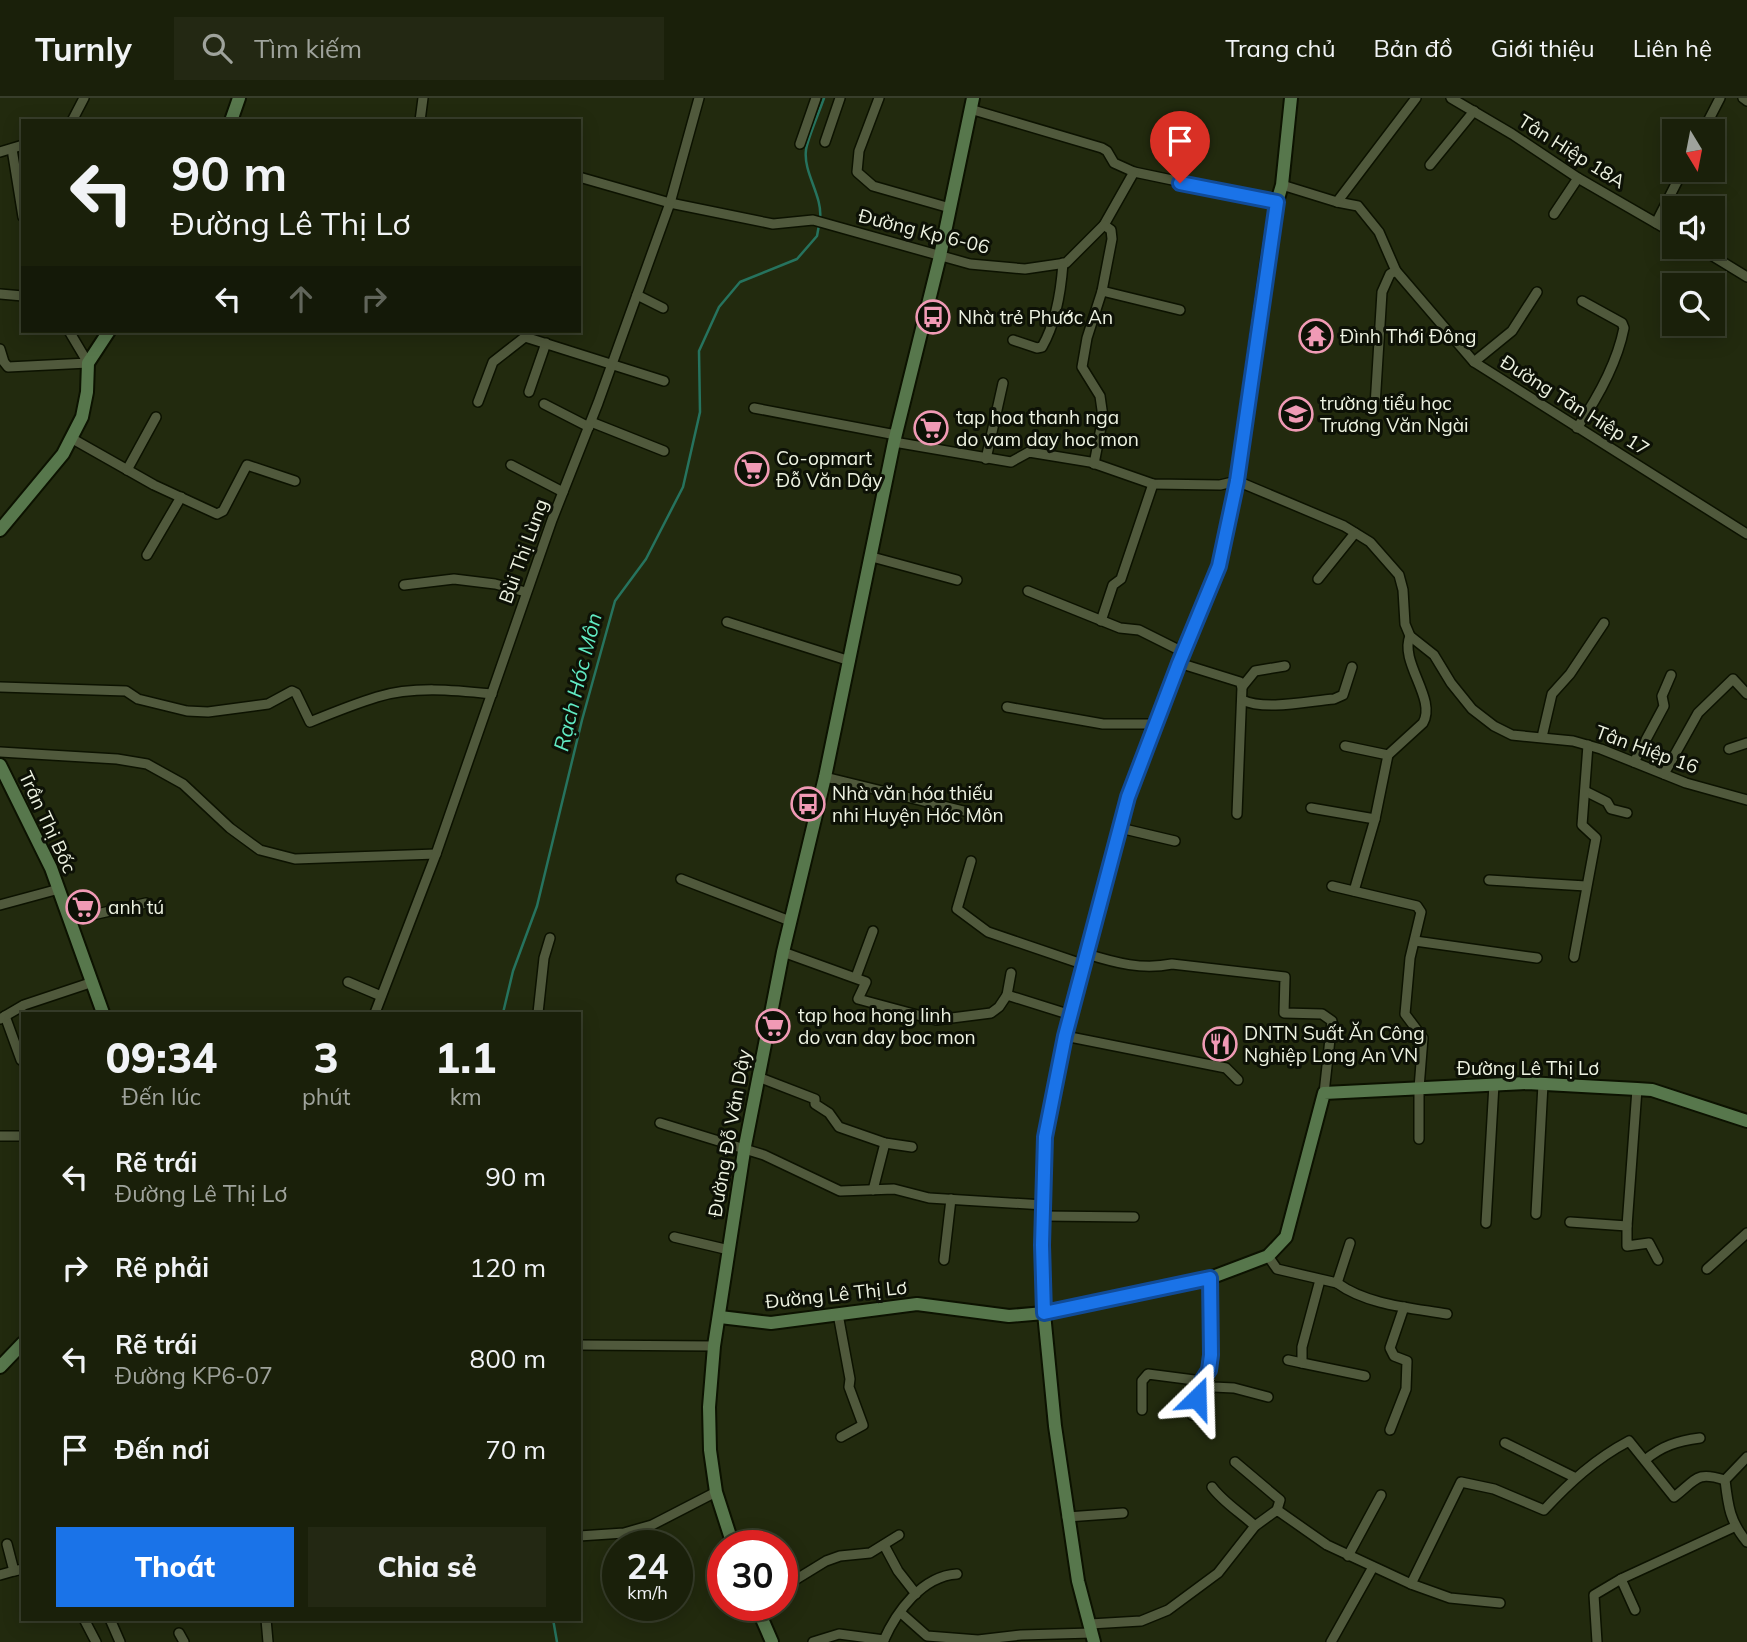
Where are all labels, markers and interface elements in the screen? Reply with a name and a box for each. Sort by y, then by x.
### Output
search box [174,17,664,80]
text: Turnly [35,28,132,69]
icon: search [198,29,236,67]
text: Tìm kiếm [254,32,362,65]
text: Trang chủ [1225,33,1336,63]
text: Bản đồ [1374,33,1453,63]
text: Giới thiệu [1491,33,1595,63]
text: Liên hệ [1633,33,1712,63]
street label: Tân Hiệp 18A [1514,109,1630,193]
pin [1150,111,1210,183]
north arrow [1662,119,1726,182]
map controls [1662,119,1725,336]
icon: arrive [1161,122,1199,160]
text: 90 m [171,142,287,203]
icon: left [56,147,147,238]
button: sound [1662,196,1725,259]
text: Đường Lê Thị Lơ [171,203,411,243]
street label: Đường Kp 6-06 [856,203,992,259]
button: search [1662,273,1725,336]
icon: left [209,280,247,318]
icon: ahead [282,280,320,318]
icon: right [355,280,393,318]
bus stop icon: Nhà trẻ Phước An [914,298,952,336]
place label: Nhà trẻ Phước An [958,305,1113,329]
temple icon: Đình Thới Đông [1297,317,1335,355]
place label: Đình Thới Đông [1340,324,1477,348]
street label: Đường Tân Hiệp 17 [1496,349,1654,461]
place label: trường tiểu học Trương Văn Ngài [1320,391,1469,437]
school or university icon: trường tiểu học Trương Văn Ngài [1277,395,1315,433]
place label: tap hoa thanh nga do vam day hoc mon [956,405,1139,451]
supermarket icon: tap hoa thanh nga do vam day hoc mon [912,409,950,447]
place label: Co-opmart Đỗ Văn Dậy [776,446,882,492]
supermarket icon: Co-opmart Đỗ Văn Dậy [733,450,771,488]
street label: Bùi Thị Lùng [493,496,553,606]
water label: Rạch Hóc Môn [547,610,607,754]
street label: Tân Hiệp 16 [1592,719,1702,779]
street label: Trần Thị Bốc [14,767,82,877]
place label: Nhà văn hóa thiếu nhi Huyện Hóc Môn [832,781,1004,827]
bus stop icon: Nhà văn hóa thiếu nhi Huyện Hóc Môn [789,785,827,823]
supermarket icon: anh tú [64,888,102,926]
place label: anh tú [108,895,164,919]
place label: tap hoa hong linh do van day boc mon [798,1003,976,1049]
supermarket icon: tap hoa hong linh do van day boc mon [754,1007,792,1045]
place label: DNTN Suất Ăn Công Nghiệp Long An VN [1244,1021,1425,1067]
restaurant icon: DNTN Suất Ăn Công Nghiệp Long An VN [1201,1025,1239,1063]
text: 09:34 [106,1031,217,1084]
text: 3 [314,1031,339,1084]
text: 1.1 [435,1031,496,1084]
street label: Đường Đỗ Văn Dậy [702,1047,756,1219]
street label: Đường Lê Thị Lơ [1457,1056,1599,1080]
text: Đến lúc [122,1082,201,1111]
text: phút [302,1082,351,1111]
text: km [450,1082,482,1111]
text: Rẽ trái [115,1146,197,1179]
icon: left [56,1158,94,1196]
text: 90 m [485,1160,546,1193]
text: Đường Lê Thị Lơ [115,1179,287,1208]
icon: right [56,1249,94,1287]
text: Rẽ phải [115,1251,209,1284]
text: 120 m [470,1251,546,1284]
street label: Đường Lê Thị Lơ [764,1275,908,1313]
text: Rẽ trái [115,1328,197,1361]
icon: left [56,1340,94,1378]
text: 800 m [470,1342,546,1375]
text: Đường KP6-07 [115,1361,273,1390]
position arrow [1160,1361,1234,1435]
icon: arrive [56,1431,94,1469]
text: Đến nơi [115,1433,210,1466]
text: 70 m [485,1433,546,1466]
button: Thoát [56,1527,294,1607]
button: Chia sẻ [308,1527,546,1607]
speed limit sign: 30 [707,1530,798,1621]
text: 24 [626,1544,669,1588]
text: km/h [627,1581,668,1604]

